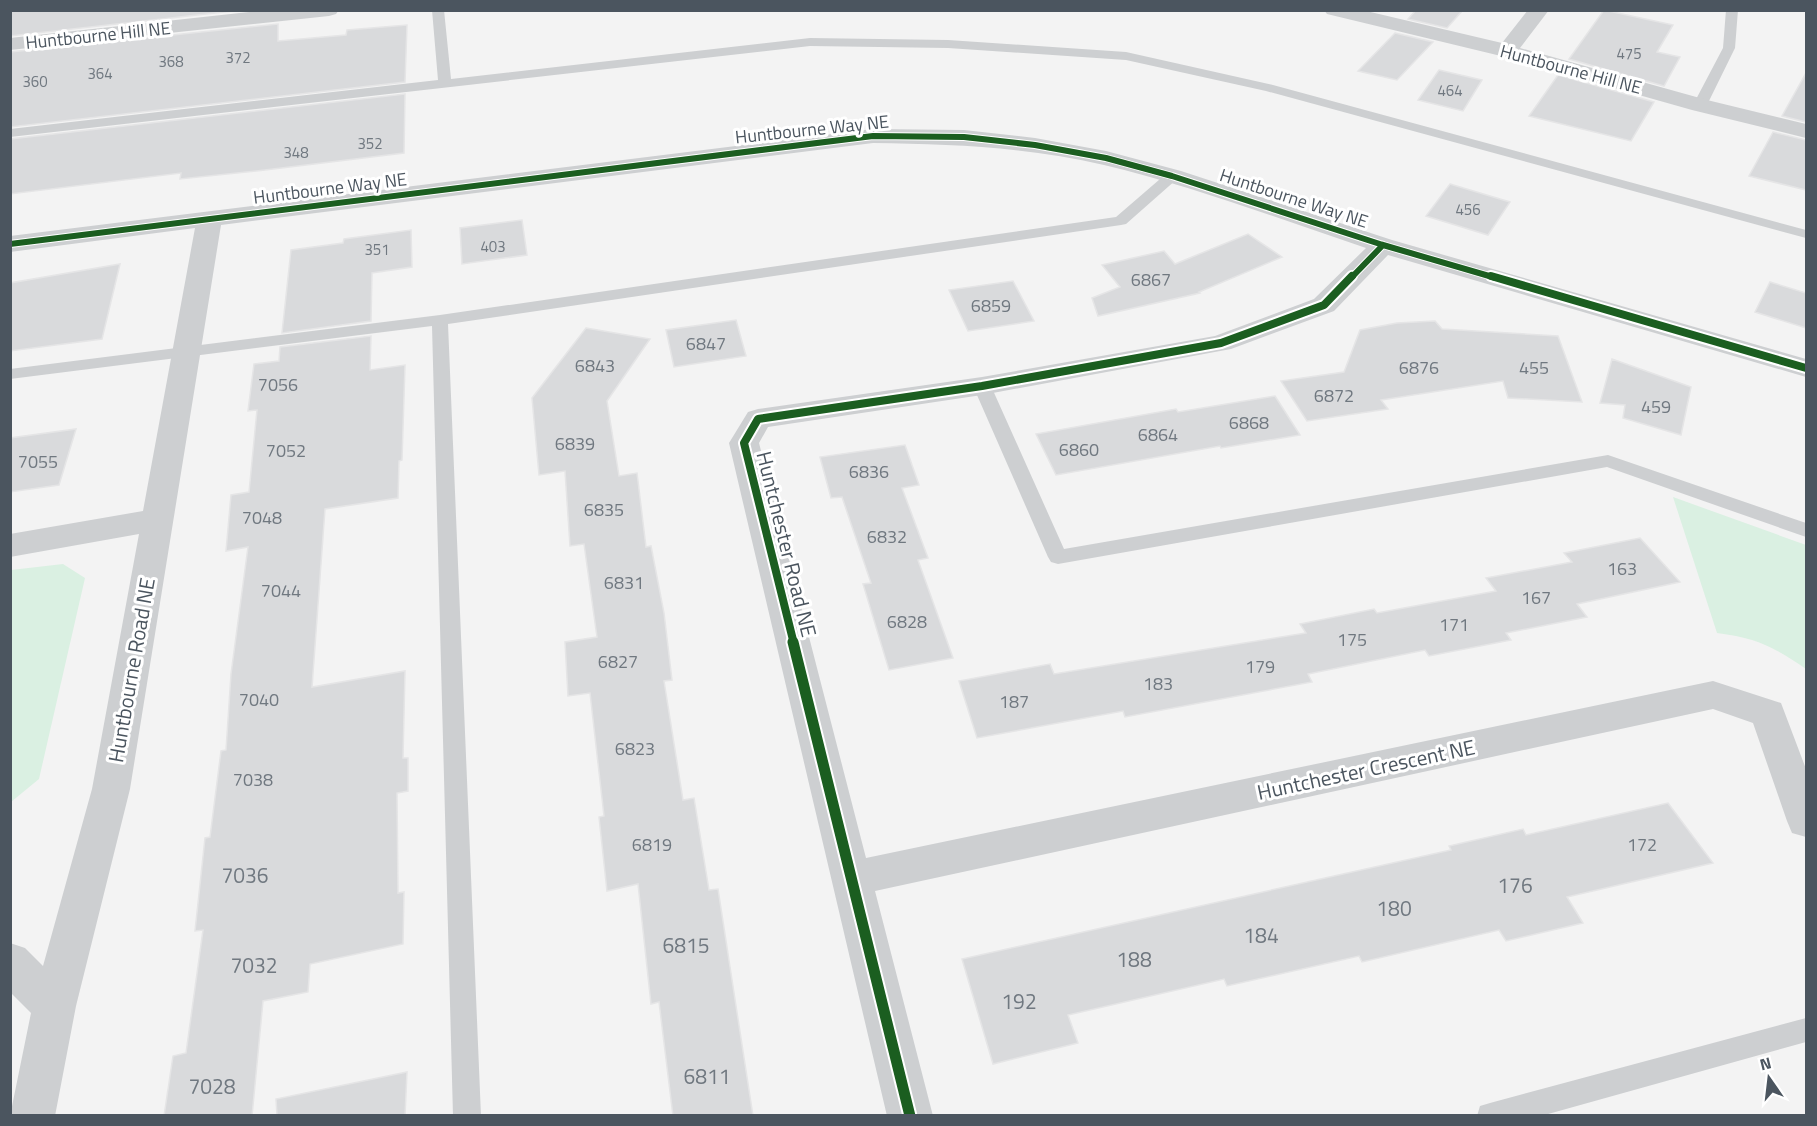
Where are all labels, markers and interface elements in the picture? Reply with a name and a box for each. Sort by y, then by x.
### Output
street label: Huntbourne Hill NE [24,14,172,56]
street label: Huntbourne Hill NE [1497,37,1645,101]
house number: 475 [1616,42,1642,65]
house number: 372 [225,46,251,69]
house number: 368 [158,50,184,73]
house number: 364 [87,62,113,85]
house number: 360 [22,70,48,93]
house number: 464 [1437,79,1463,102]
street label: Huntbourne Way NE [734,107,890,151]
house number: 352 [357,132,383,155]
house number: 348 [283,141,309,164]
street label: Huntbourne Way NE [1216,161,1372,235]
street label: Huntbourne Way NE [252,165,408,211]
house number: 456 [1455,198,1481,221]
house number: 403 [480,235,506,258]
house number: 351 [364,238,390,261]
house number: 6867 [1131,266,1171,293]
house number: 6859 [971,292,1011,319]
house number: 6847 [686,330,726,357]
house number: 6843 [575,352,615,379]
house number: 6876 [1399,354,1439,381]
house number: 455 [1519,354,1549,381]
house number: 7056 [258,371,298,398]
house number: 6872 [1314,382,1354,409]
house number: 459 [1641,393,1671,420]
house number: 6868 [1229,409,1269,436]
house number: 6864 [1138,421,1178,448]
house number: 6839 [555,430,595,457]
house number: 6860 [1059,436,1099,463]
house number: 7052 [266,437,306,464]
house number: 7055 [18,448,58,475]
street label: Huntchester Road NE [748,448,826,640]
house number: 6836 [849,458,889,485]
house number: 6835 [584,496,624,523]
house number: 7048 [242,504,282,531]
house number: 6832 [867,523,907,550]
house number: 163 [1607,555,1637,582]
house number: 6831 [604,569,644,596]
street label: Huntbourne Road NE [99,575,163,765]
house number: 7044 [261,577,301,604]
house number: 167 [1521,584,1551,611]
house number: 6828 [887,608,927,635]
house number: 171 [1439,611,1469,638]
house number: 175 [1337,626,1367,653]
house number: 6827 [598,648,638,675]
house number: 179 [1245,653,1275,680]
house number: 183 [1143,670,1173,697]
house number: 7040 [239,686,279,713]
house number: 187 [999,688,1029,715]
street label: Huntchester Crescent NE [1254,730,1478,808]
house number: 6823 [615,735,655,762]
house number: 7038 [233,766,273,793]
house number: 6819 [632,831,672,858]
house number: 172 [1627,831,1657,858]
house number: 7036 [221,859,269,891]
house number: 176 [1497,869,1533,901]
house number: 180 [1376,892,1412,924]
house number: 184 [1243,919,1279,951]
house number: 6815 [662,929,710,961]
house number: 188 [1116,943,1152,975]
house number: 7032 [230,949,278,981]
house number: 192 [1001,985,1037,1017]
north arrow [1739,1048,1799,1108]
text: N [1757,1050,1774,1076]
house number: 6811 [683,1060,731,1092]
house number: 7028 [188,1070,236,1102]

